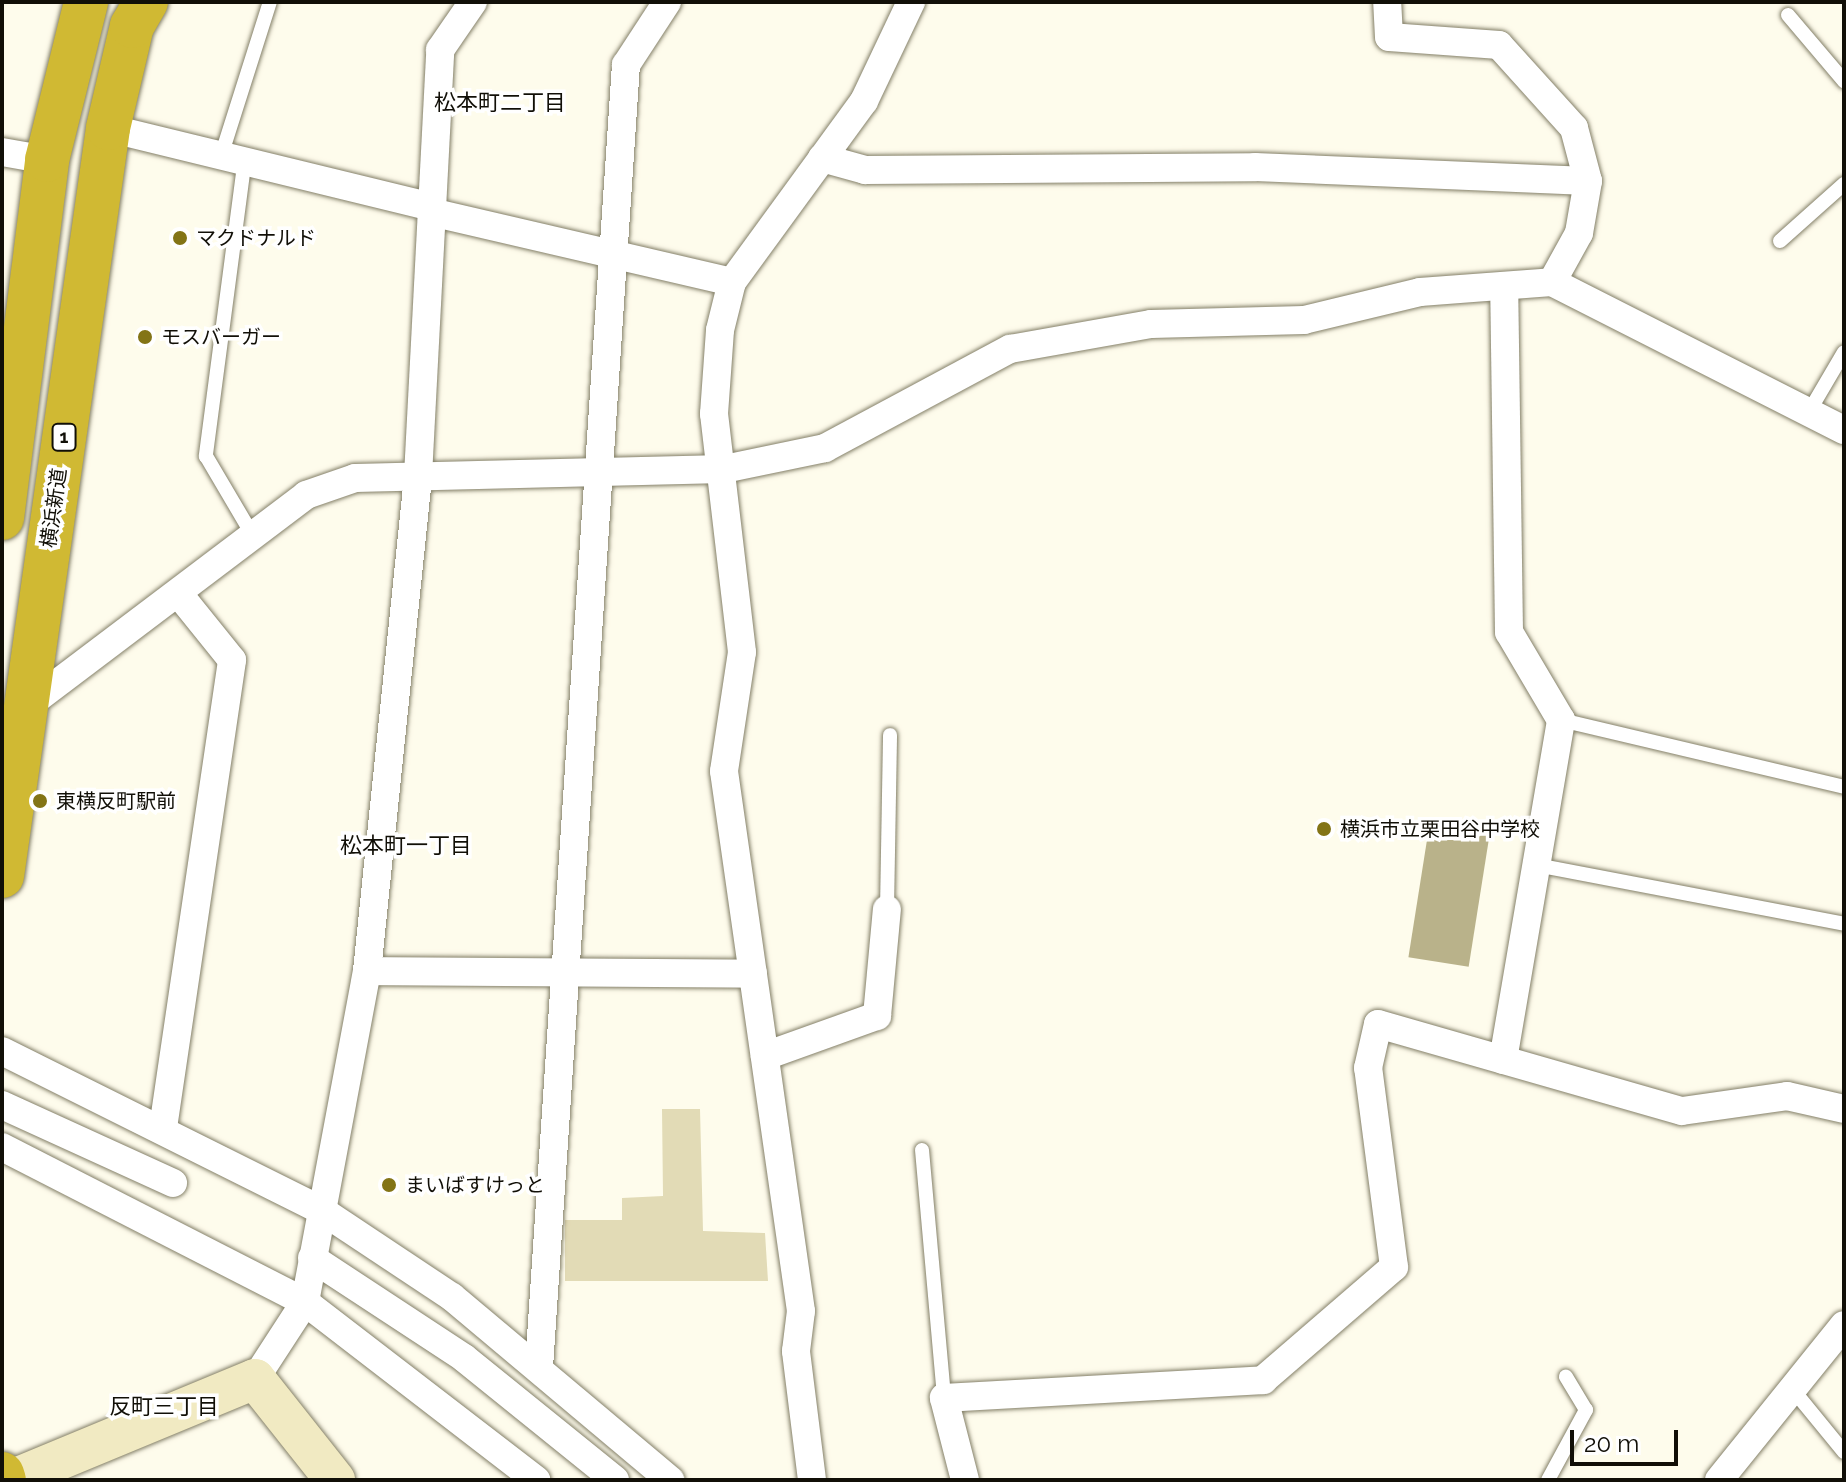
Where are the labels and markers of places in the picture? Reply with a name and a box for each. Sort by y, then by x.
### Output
place label: マクドナルド [196,226,316,250]
marker: マクドナルド [171,229,189,247]
place label: モスバーガー [161,325,281,349]
marker: モスバーガー [136,328,154,346]
place label: 東横反町駅前 [56,789,176,813]
marker: 東横反町駅前 [31,792,49,810]
place label: 横浜市立栗田谷中学校 [1340,817,1540,841]
marker: 横浜市立栗田谷中学校 [1315,820,1333,838]
place label: まいばすけっと [405,1173,545,1197]
marker: まいばすけっと [380,1176,398,1194]

